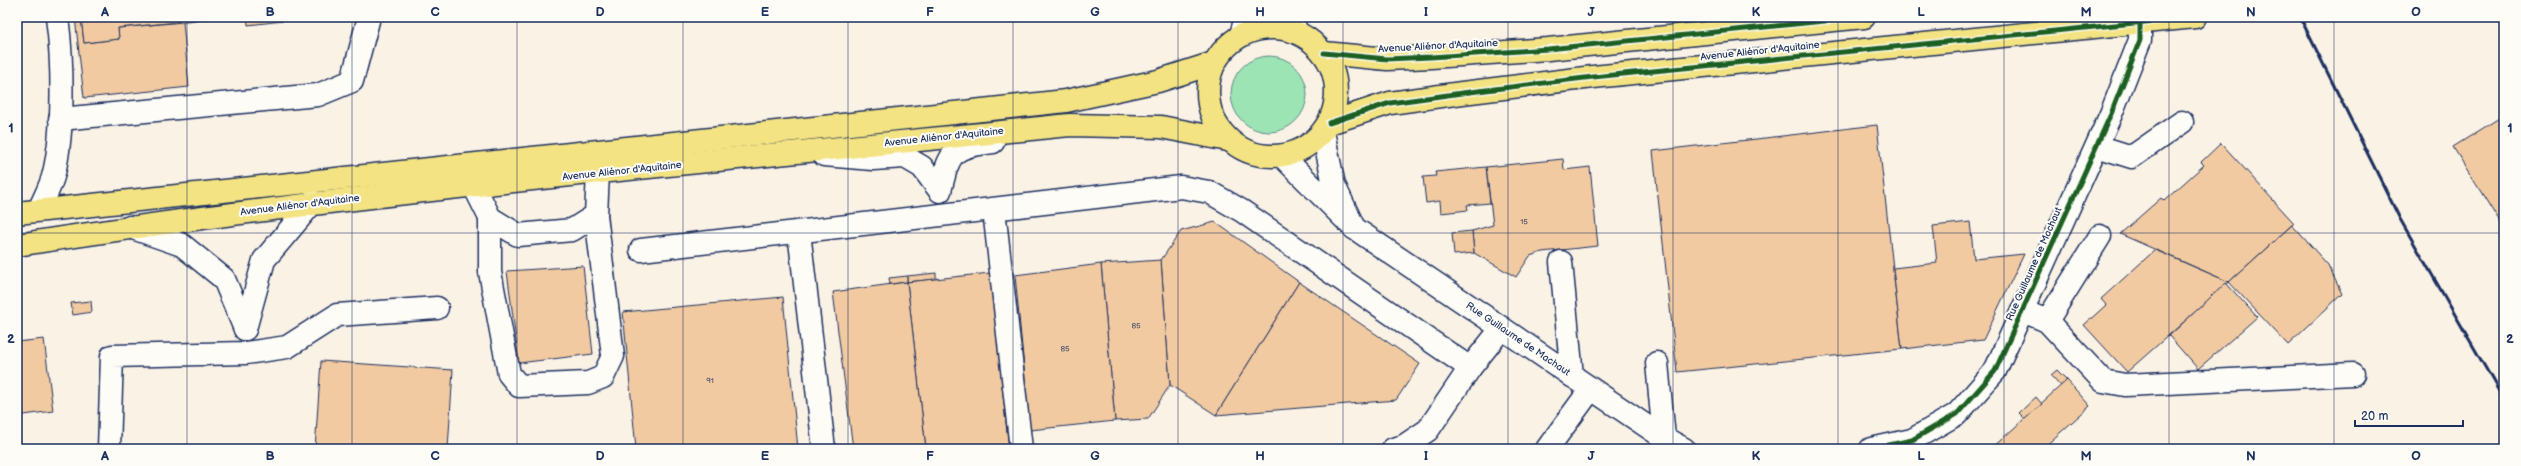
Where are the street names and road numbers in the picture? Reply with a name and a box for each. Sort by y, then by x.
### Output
street label: Avenue Aliénor d'Aquitaine [1378,37,1498,55]
street label: Avenue Aliénor d'Aquitaine [1700,39,1820,63]
street label: Avenue Aliénor d'Aquitaine [884,125,1004,149]
street label: Avenue Aliénor d'Aquitaine [562,159,682,183]
street label: Avenue Aliénor d'Aquitaine [240,192,360,218]
street label: Rue Guillaume de Machaut [2003,205,2065,323]
street label: Rue Guillaume de Machaut [1464,300,1572,378]

